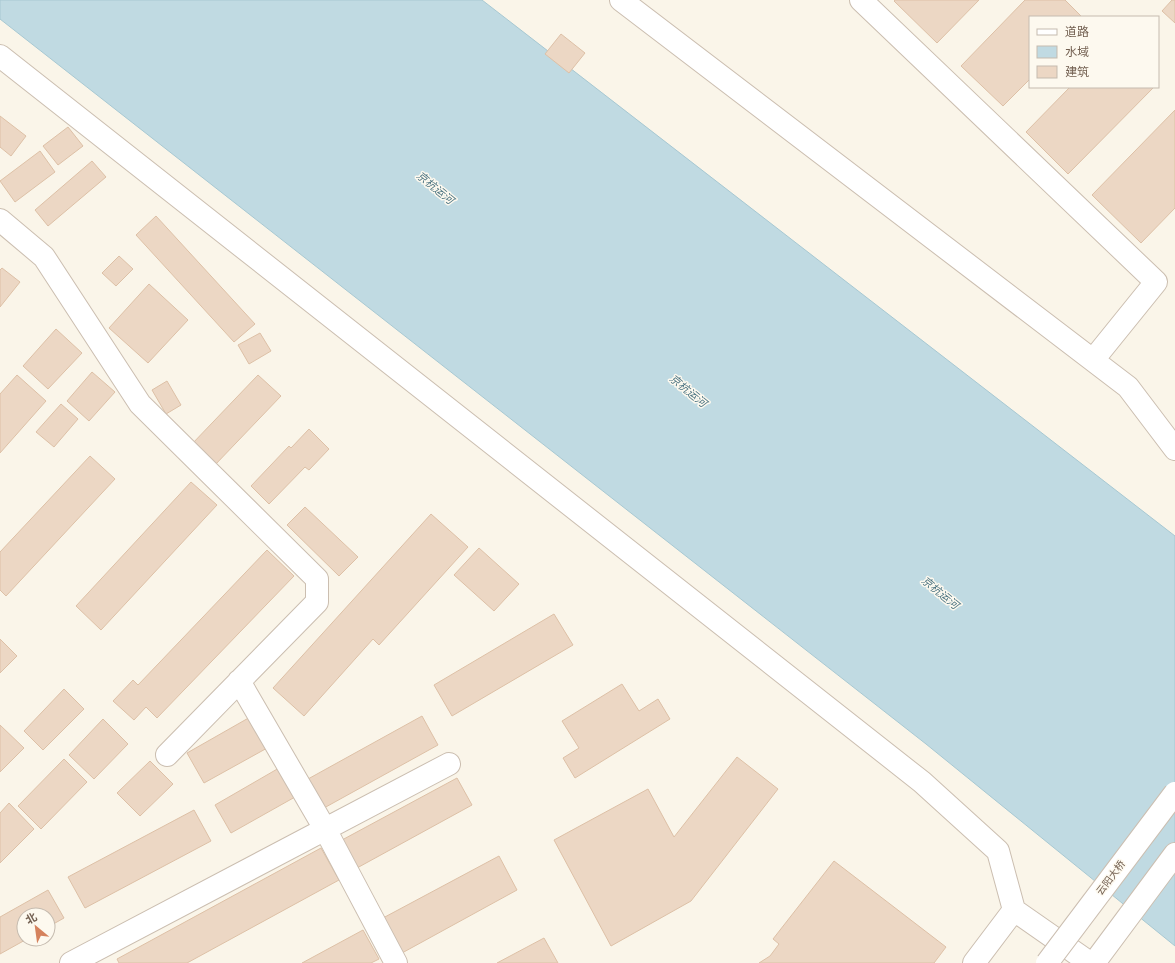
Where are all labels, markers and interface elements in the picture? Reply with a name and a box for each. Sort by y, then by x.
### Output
legend [1029,16,1159,88]
text: 道路 [1065,24,1089,41]
text: 水域 [1065,44,1089,61]
text: 建筑 [1065,64,1089,81]
water label: 京杭运河 [413,168,458,209]
water label: 京杭运河 [666,371,711,412]
water label: 京杭运河 [918,573,963,614]
street label: 云阳大桥 [1093,858,1129,898]
north arrow [16,907,56,947]
text: 北 [23,909,40,928]

